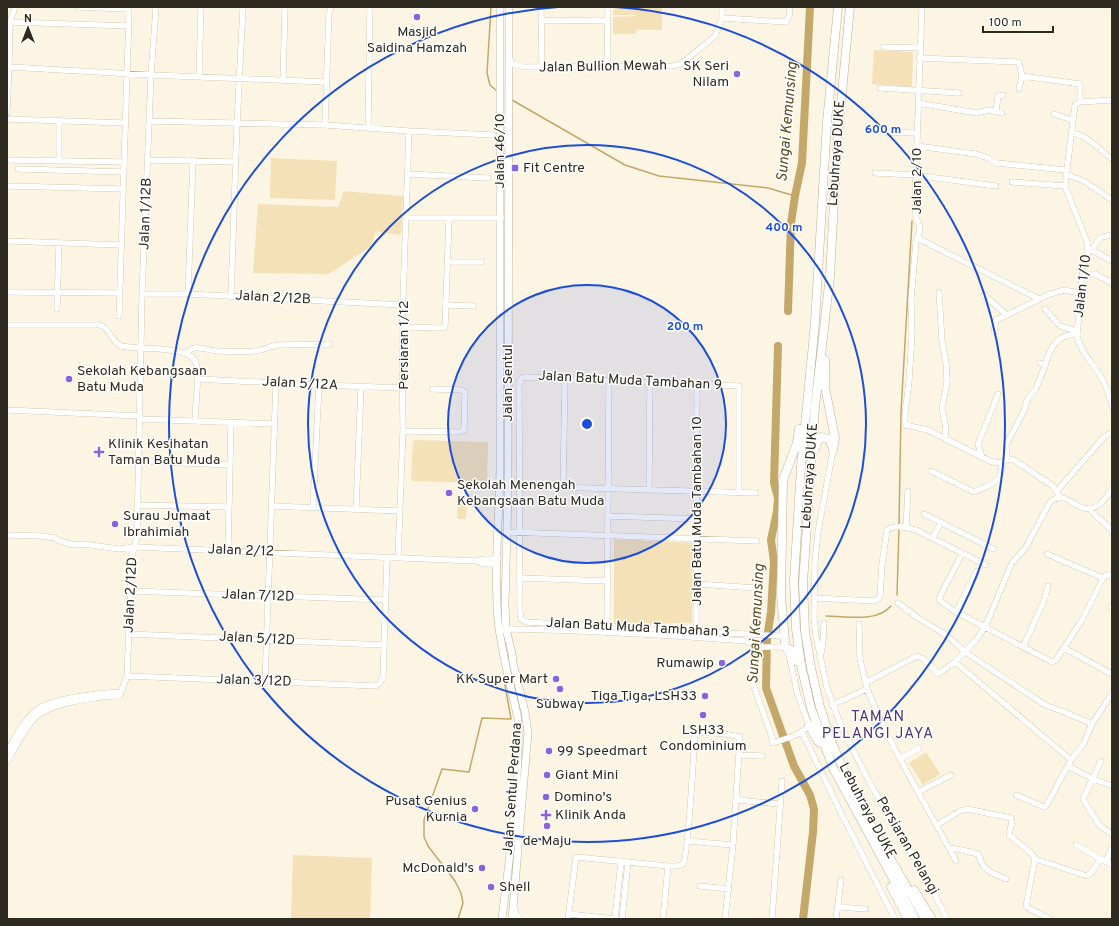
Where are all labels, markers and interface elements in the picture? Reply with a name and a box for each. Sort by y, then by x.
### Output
north arrow [8,8,48,48]
scale bar [983,8,1053,34]
text: N [24,12,32,26]
marker: Masjid Saidina Hamzah [412,12,422,22]
text: 100 m [989,15,1022,31]
place label: Masjid Saidina Hamzah [367,24,467,57]
street label: Jalan Bullion Mewah [539,57,667,77]
place label: SK Seri Nilam [683,58,729,91]
water label: Sungai Kemunsing [773,60,803,183]
marker: SK Seri Nilam [732,69,742,79]
street label: Lebuhraya DUKE [825,99,849,207]
street label: Jalan 46/10 [492,113,509,189]
text: 600 m [865,122,901,138]
street label: Jalan 2/10 [909,147,926,215]
place label: Fit Centre [523,160,585,177]
marker: Fit Centre [510,163,520,173]
street label: Jalan 1/12B [136,177,156,251]
text: 400 m [765,220,803,236]
street label: Jalan 1/10 [1071,253,1095,319]
street label: Jalan 2/12B [235,288,311,308]
street label: Persiaran 1/12 [396,300,413,390]
text: 200 m [667,319,703,335]
street label: Jalan Sentul [500,344,517,422]
place label: Sekolah Kebangsaan Batu Muda [77,363,207,396]
street label: Jalan Batu Muda Tambahan 9 [538,368,722,394]
marker: Sekolah Kebangsaan Batu Muda [64,374,74,384]
street label: Jalan 5/12A [261,374,339,394]
street label: Jalan Batu Muda Tambahan 10 [689,416,706,606]
centre of rings [580,417,594,431]
street label: Lebuhraya DUKE [798,422,822,530]
place label: Klinik Kesihatan Taman Batu Muda [108,436,220,469]
marker: Klinik Kesihatan Taman Batu Muda [93,446,105,458]
place label: Sekolah Menengah Kebangsaan Batu Muda [457,477,604,510]
marker: Sekolah Menengah Kebangsaan Batu Muda [444,488,454,498]
place label: Surau Jumaat Ibrahimiah [123,508,211,541]
marker: Surau Jumaat Ibrahimiah [110,519,120,529]
street label: Jalan 2/12 [207,541,275,561]
street label: Jalan 2/12D [121,557,141,633]
water label: Sungai Kemunsing [744,562,770,685]
street label: Jalan 7/12D [221,586,295,606]
street label: Jalan Batu Muda Tambahan 3 [546,615,730,641]
street label: Jalan 5/12D [218,629,296,649]
place label: Rumawip [656,655,714,672]
marker: Rumawip [717,658,727,668]
street label: Jalan 3/12D [216,671,292,691]
place label: KK Super Mart [456,671,548,688]
marker: KK Super Mart [551,674,561,684]
marker: Subway [555,684,565,694]
place label: Tiga Tiga, LSH33 [591,688,697,705]
marker: Tiga Tiga, LSH33 [700,691,710,701]
place label: Subway [536,696,584,713]
district label: TAMAN PELANGI JAYA [822,708,934,744]
marker: LSH33 Condominium [698,710,708,720]
street label: Jalan Sentul Perdana [500,722,526,856]
place label: LSH33 Condominium [659,722,747,755]
place label: 99 Speedmart [557,743,647,760]
marker: 99 Speedmart [544,746,554,756]
street label: Lebuhraya DUKE [835,760,899,862]
place label: Giant Mini [555,767,618,784]
marker: Giant Mini [542,770,552,780]
place label: Domino's [554,789,612,806]
marker: Domino's [541,792,551,802]
place label: Pusat Genius Kurnia [385,793,467,826]
street label: Persiaran Pelangi [872,794,942,898]
marker: Pusat Genius Kurnia [470,804,480,814]
place label: Klinik Anda [555,807,626,824]
marker: Klinik Anda [540,809,552,821]
marker: de Maju [542,821,552,831]
place label: de Maju [523,833,571,850]
place label: McDonald's [402,860,474,877]
marker: McDonald's [477,863,487,873]
place label: Shell [499,879,530,896]
marker: Shell [486,882,496,892]

